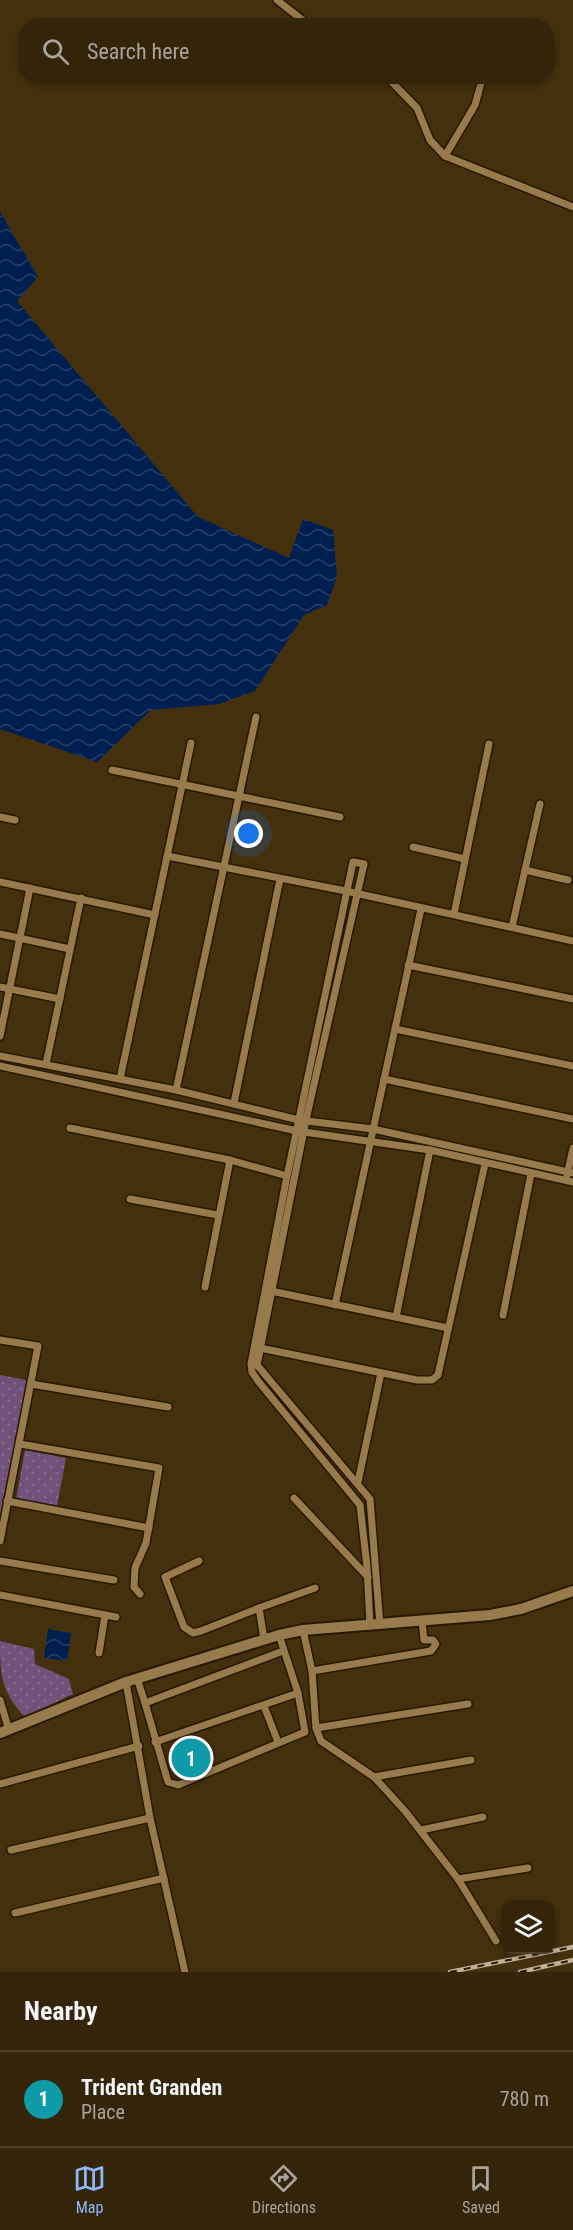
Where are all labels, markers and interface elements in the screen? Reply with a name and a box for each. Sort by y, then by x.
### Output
search box [18,18,555,84]
icon: search [39,35,72,68]
text: Search here [87,39,189,64]
your location [234,819,263,848]
pin: 1 [172,1736,210,1780]
map controls [501,1900,555,1954]
button: layers [501,1900,555,1954]
text: Nearby [24,1996,98,2026]
text: Trident Granden [81,2075,222,2100]
text: 1 [38,2087,49,2111]
text: 780 m [500,2087,549,2111]
text: Place [81,2100,125,2124]
tab: Map [73,2162,106,2217]
tab: Directions [252,2162,316,2217]
tab: Saved [462,2162,500,2217]

